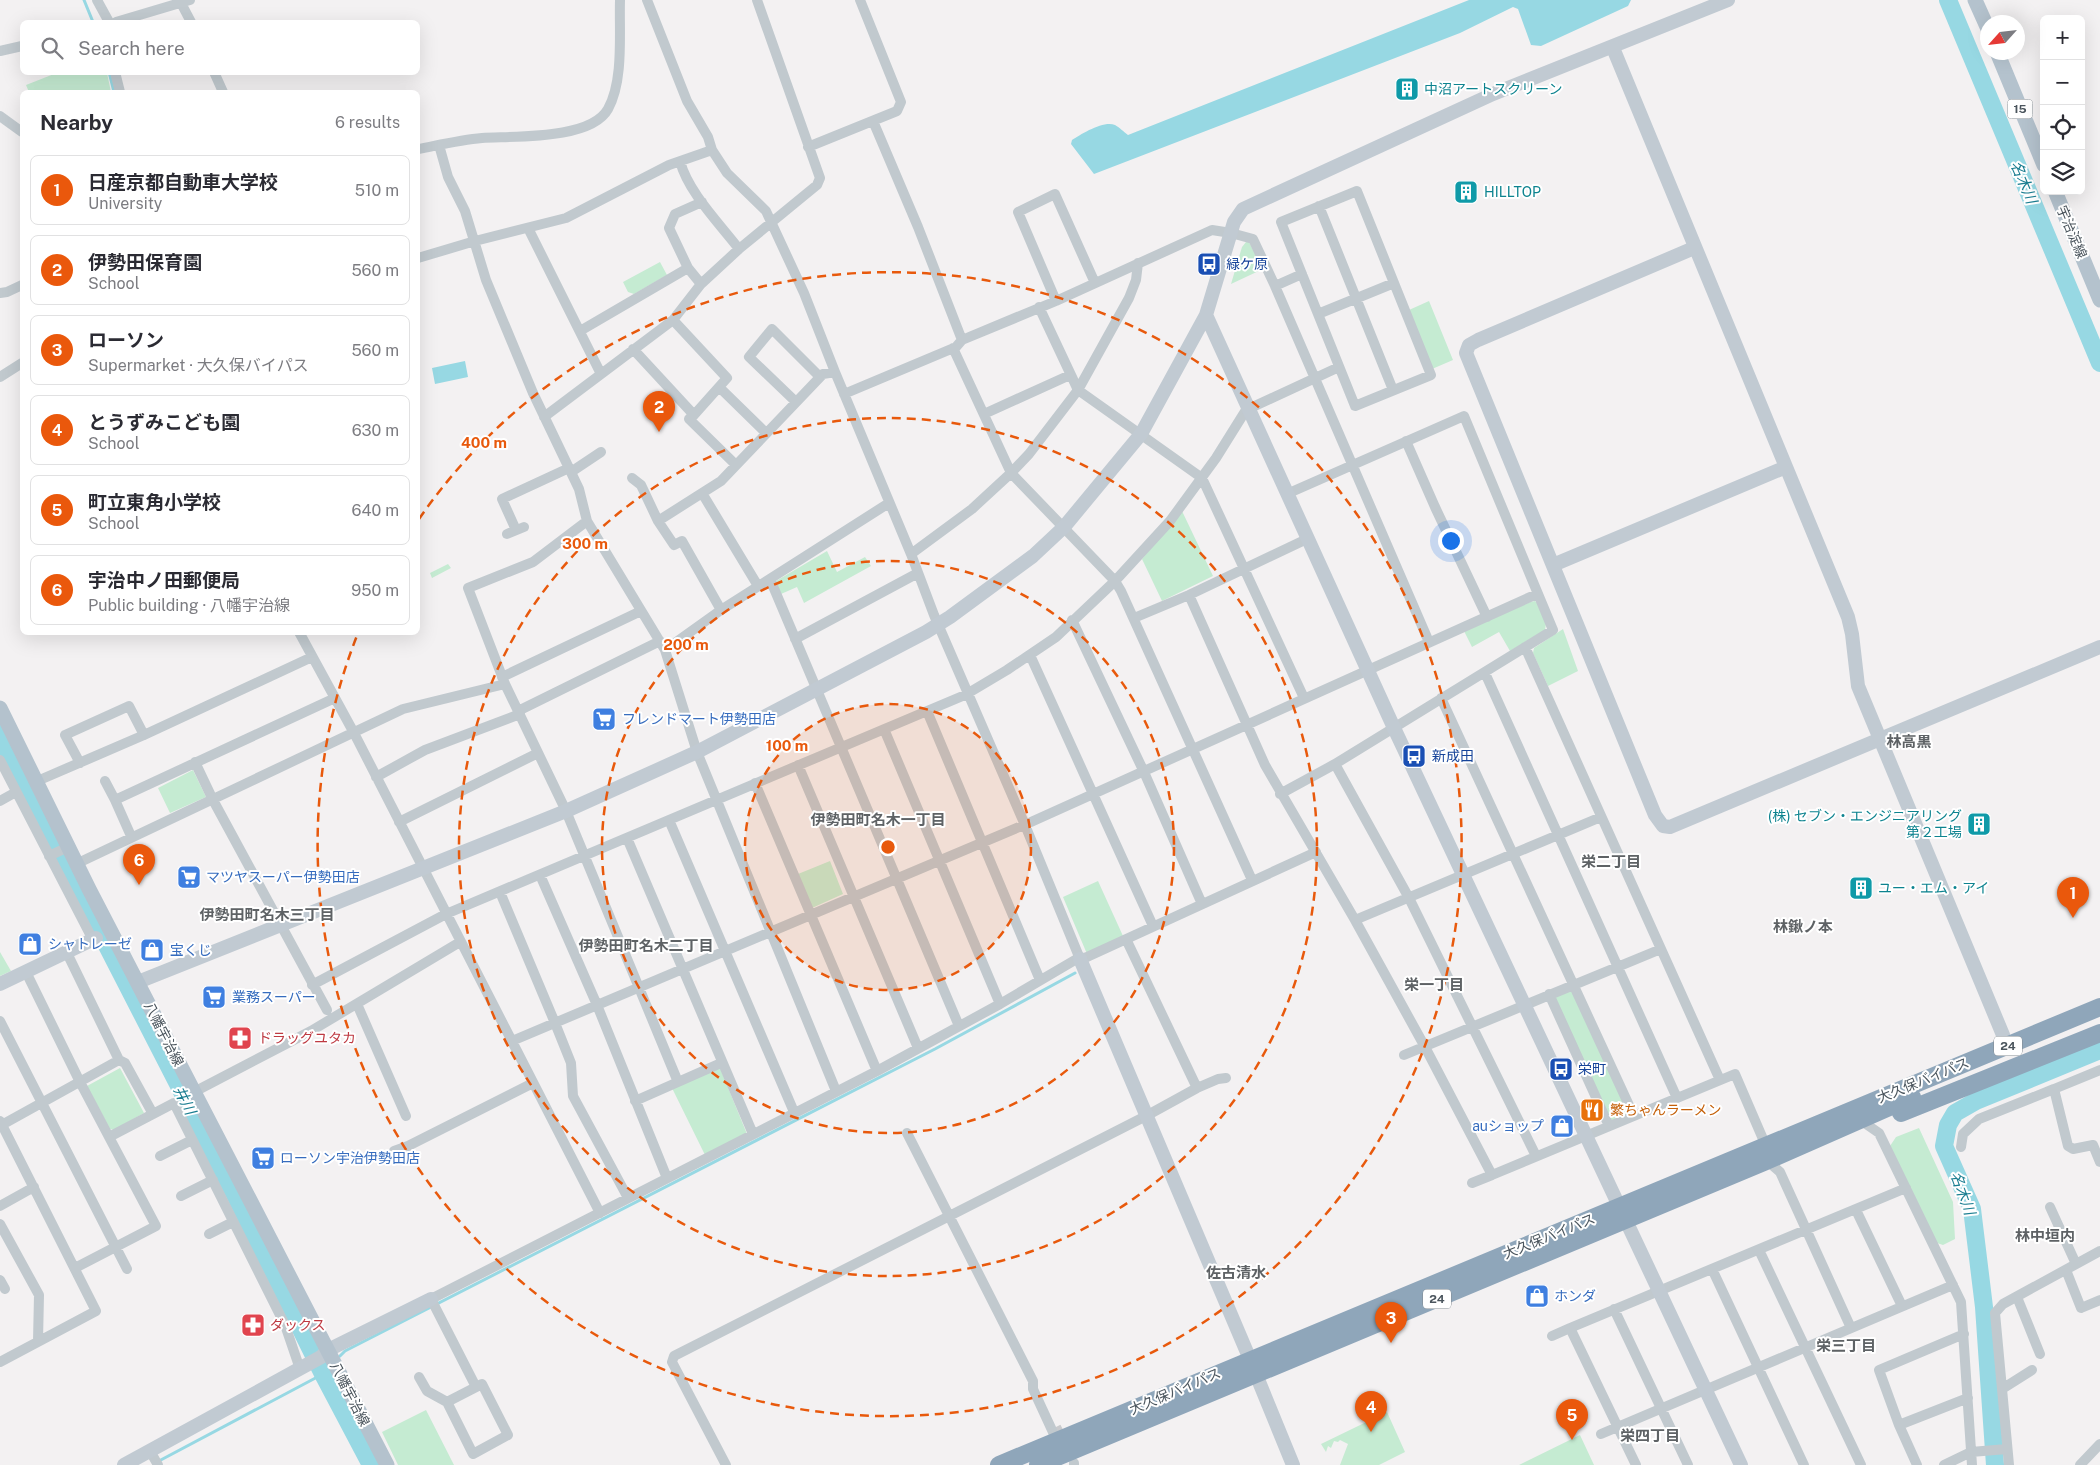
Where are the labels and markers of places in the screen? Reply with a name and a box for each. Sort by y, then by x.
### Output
building icon: 中沼アートスクリーン [1394,76,1420,102]
place label: 中沼アートスクリーン [1424,81,1562,97]
building icon: HILLTOP [1453,179,1479,205]
place label: HILLTOP [1484,184,1541,200]
bus stop icon: 緑ケ原 [1196,251,1222,277]
place label: 緑ケ原 [1226,256,1268,272]
pin: 2 [643,391,675,432]
supermarket icon: フレンドマート伊勢田店 [591,706,617,732]
place label: フレンドマート伊勢田店 [622,711,776,727]
bus stop icon: 新成田 [1401,743,1427,769]
place label: 新成田 [1432,748,1474,764]
place label: (株) セブン・エンジニアリング 第２工場 [1768,808,1962,840]
building icon: (株) セブン・エンジニアリング 第２工場 [1966,811,1992,837]
centre of rings [879,838,897,856]
pin: 6 [123,844,155,885]
supermarket icon: マツヤスーパー伊勢田店 [176,864,202,890]
place label: マツヤスーパー伊勢田店 [206,869,360,885]
building icon: ユー・エム・アイ [1848,875,1874,901]
pin: 1 [2057,877,2089,918]
place label: ユー・エム・アイ [1878,880,1989,896]
shop icon: シャトレーゼ [17,931,43,957]
place label: シャトレーゼ [48,936,132,952]
shop icon: 宝くじ [139,937,165,963]
place label: 宝くじ [170,942,212,958]
supermarket icon: 業務スーパー [201,984,227,1010]
place label: 業務スーパー [232,989,316,1005]
pharmacy icon: ドラッグユタカ [227,1025,253,1051]
place label: ドラッグユタカ [258,1030,356,1046]
bus stop icon: 栄町 [1548,1056,1574,1082]
place label: 栄町 [1578,1061,1606,1077]
restaurant icon: 繁ちゃんラーメン [1579,1097,1605,1123]
place label: 繁ちゃんラーメン [1610,1102,1721,1118]
shop icon: auショップ [1549,1113,1575,1139]
place label: auショップ [1472,1118,1544,1134]
supermarket icon: ローソン宇治伊勢田店 [250,1145,276,1171]
place label: ローソン宇治伊勢田店 [280,1150,420,1166]
shop icon: ホンダ [1524,1283,1550,1309]
place label: ホンダ [1554,1288,1596,1304]
pin: 3 [1375,1302,1407,1343]
pharmacy icon: ダックス [240,1312,266,1338]
place label: ダックス [270,1317,326,1333]
pin: 4 [1355,1391,1387,1432]
pin: 5 [1556,1399,1588,1440]

